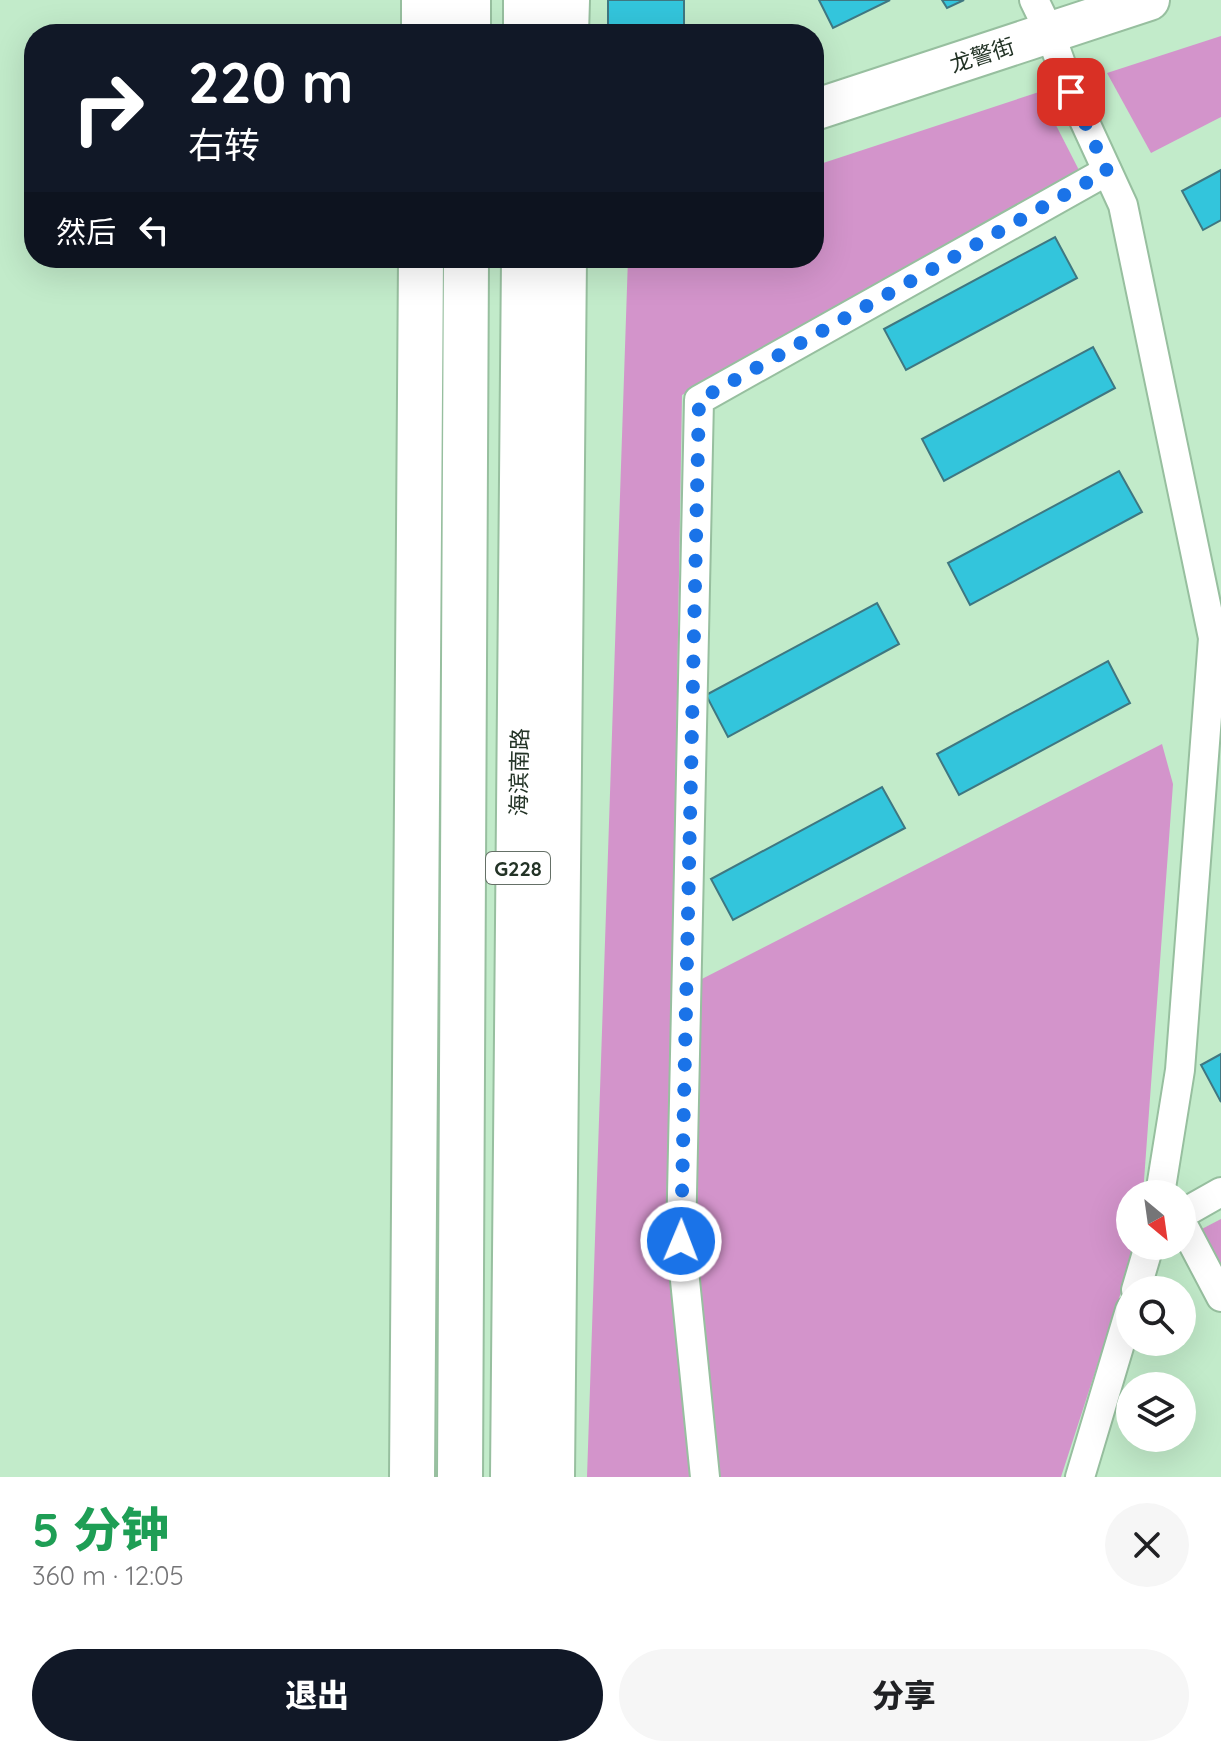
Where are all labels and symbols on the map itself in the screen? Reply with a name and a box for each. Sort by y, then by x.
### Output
street label: 龙警街 [946,31,1018,79]
pin [1037,58,1105,126]
street label: 海滨南路 [504,728,534,816]
road number: G228 [486,852,550,884]
north arrow [1116,1180,1196,1260]
position arrow [639,1199,723,1283]

